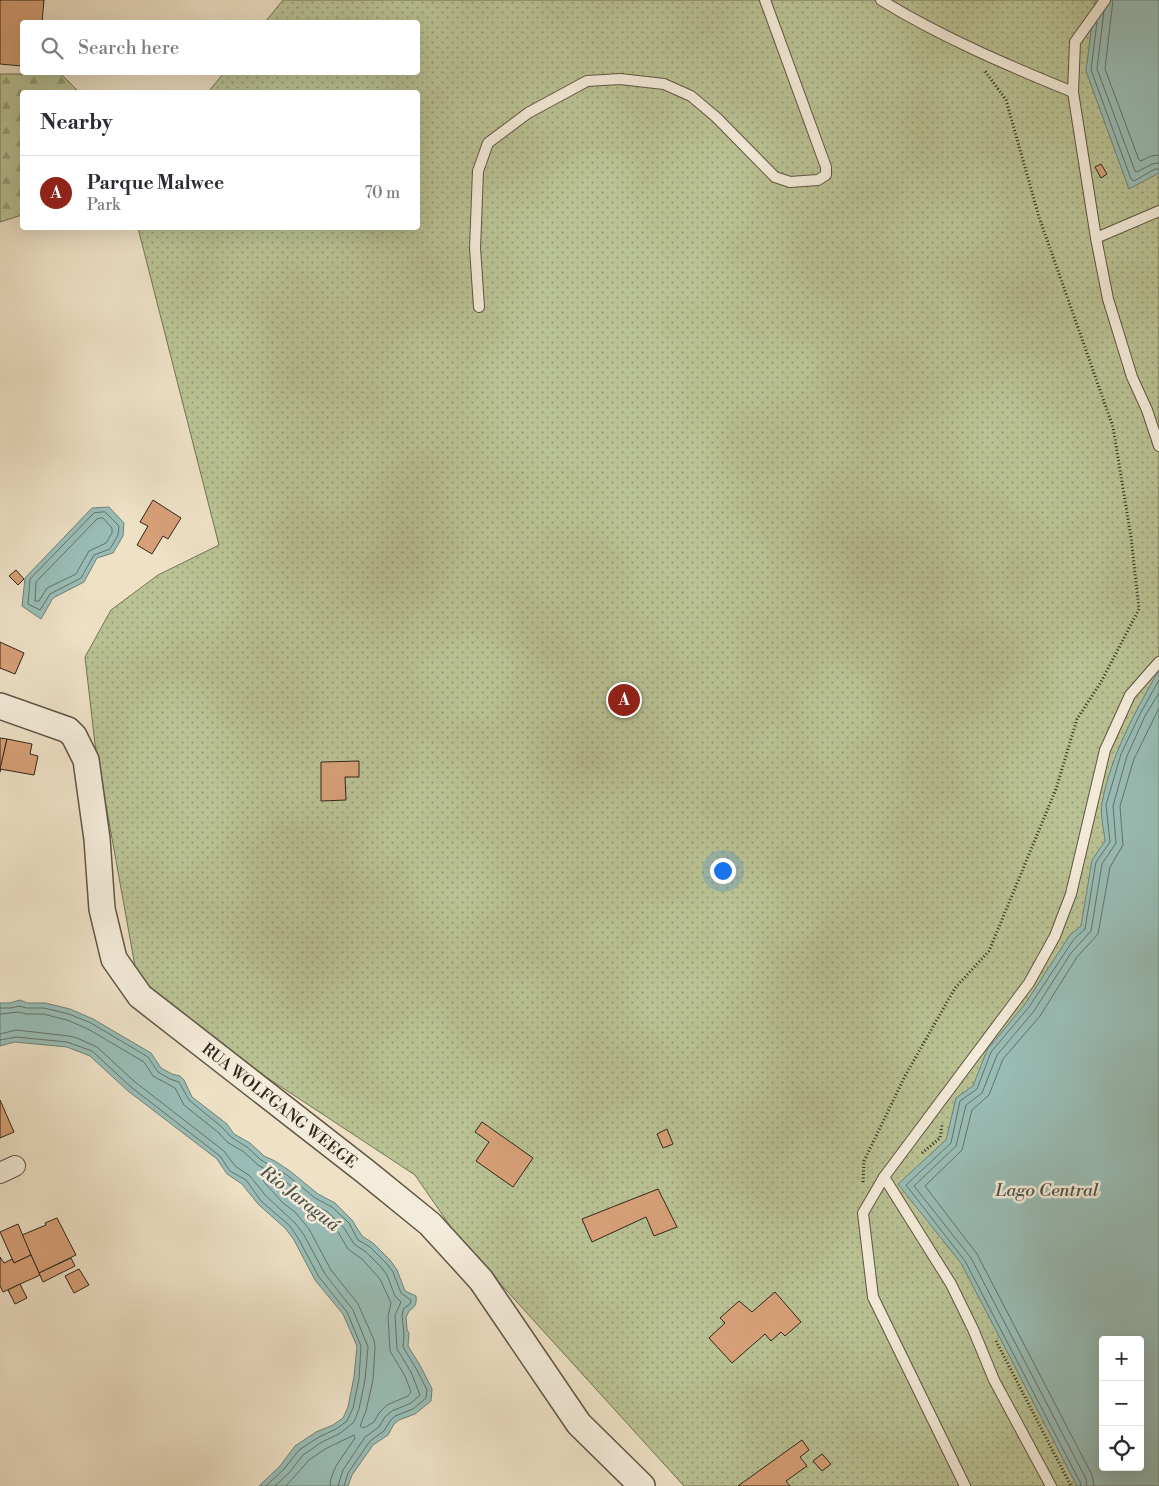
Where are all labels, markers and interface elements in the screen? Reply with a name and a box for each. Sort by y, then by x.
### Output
search box [20,20,420,75]
icon: search [38,34,66,62]
text: Search here [78,36,179,60]
text: Nearby [40,110,113,136]
text: Parque Malwee [87,171,224,195]
text: A [50,183,62,203]
text: 70 m [364,183,400,203]
text: Park [87,195,120,215]
pin: A [608,681,640,719]
your location [710,858,736,884]
street label: RUA WOLFGANG WEEGE [198,1039,361,1173]
water label: Rio Jaraguá [255,1160,345,1237]
water label: Lago Central [995,1179,1099,1202]
map controls [1099,1336,1144,1471]
button: + [1099,1336,1144,1381]
button: − [1099,1381,1144,1426]
button: locate [1099,1426,1144,1471]

